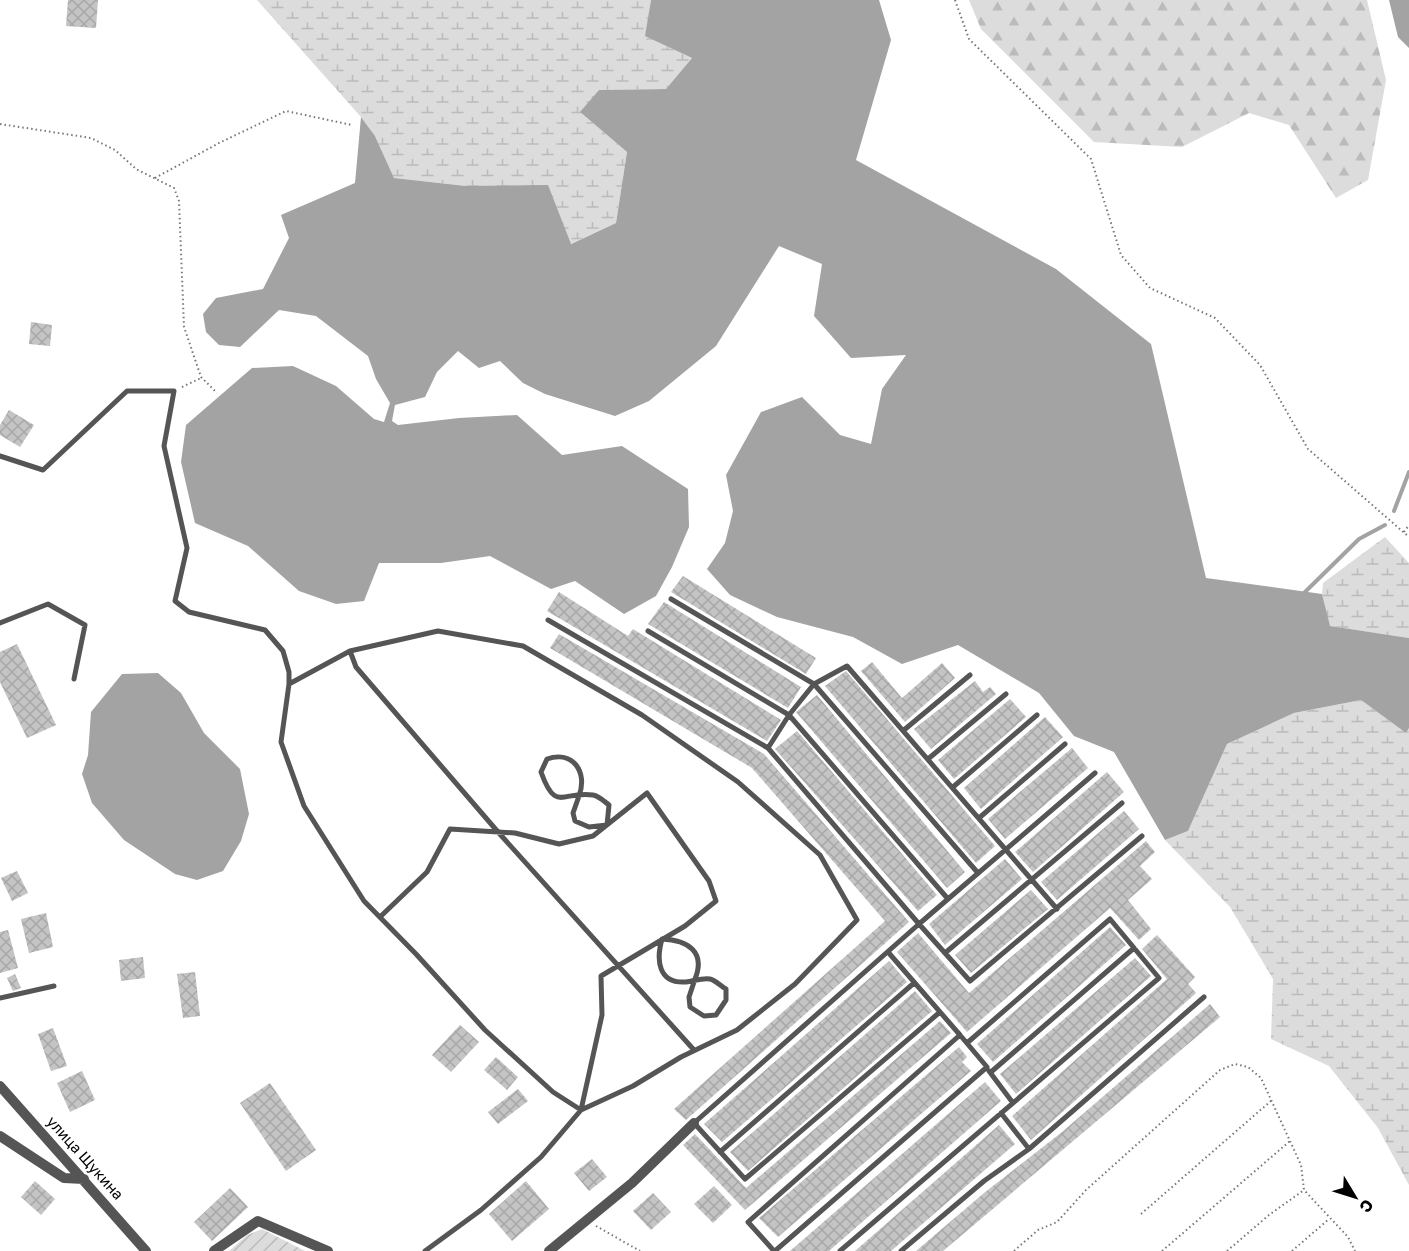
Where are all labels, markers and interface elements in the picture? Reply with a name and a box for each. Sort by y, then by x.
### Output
street label: улица Щукина [44,1112,128,1203]
north arrow [1325,1167,1385,1227]
text: С [1355,1196,1378,1217]

